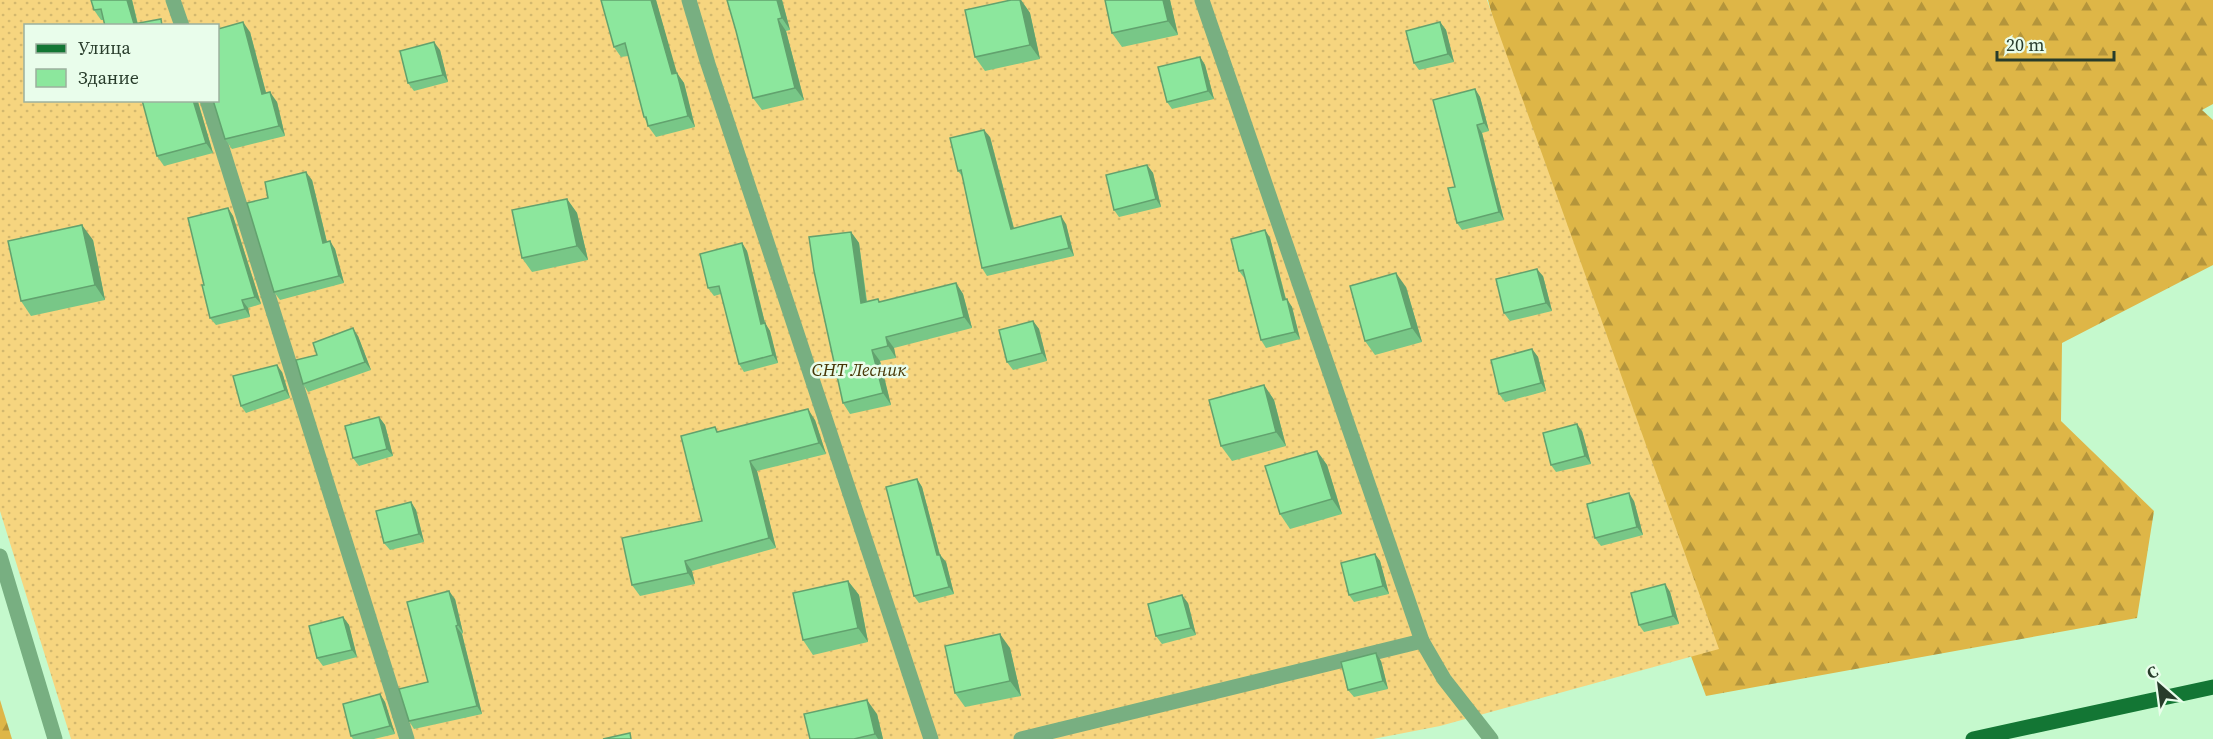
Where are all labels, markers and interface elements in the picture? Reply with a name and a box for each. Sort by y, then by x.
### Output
legend [24,24,219,102]
scale bar [1997,24,2114,62]
text: 20 m [2006,32,2044,57]
text: Улица [78,35,131,60]
text: Здание [78,65,139,90]
park label: СНТ Лесник [812,357,906,382]
north arrow [2129,655,2189,715]
text: С [2142,660,2162,684]

